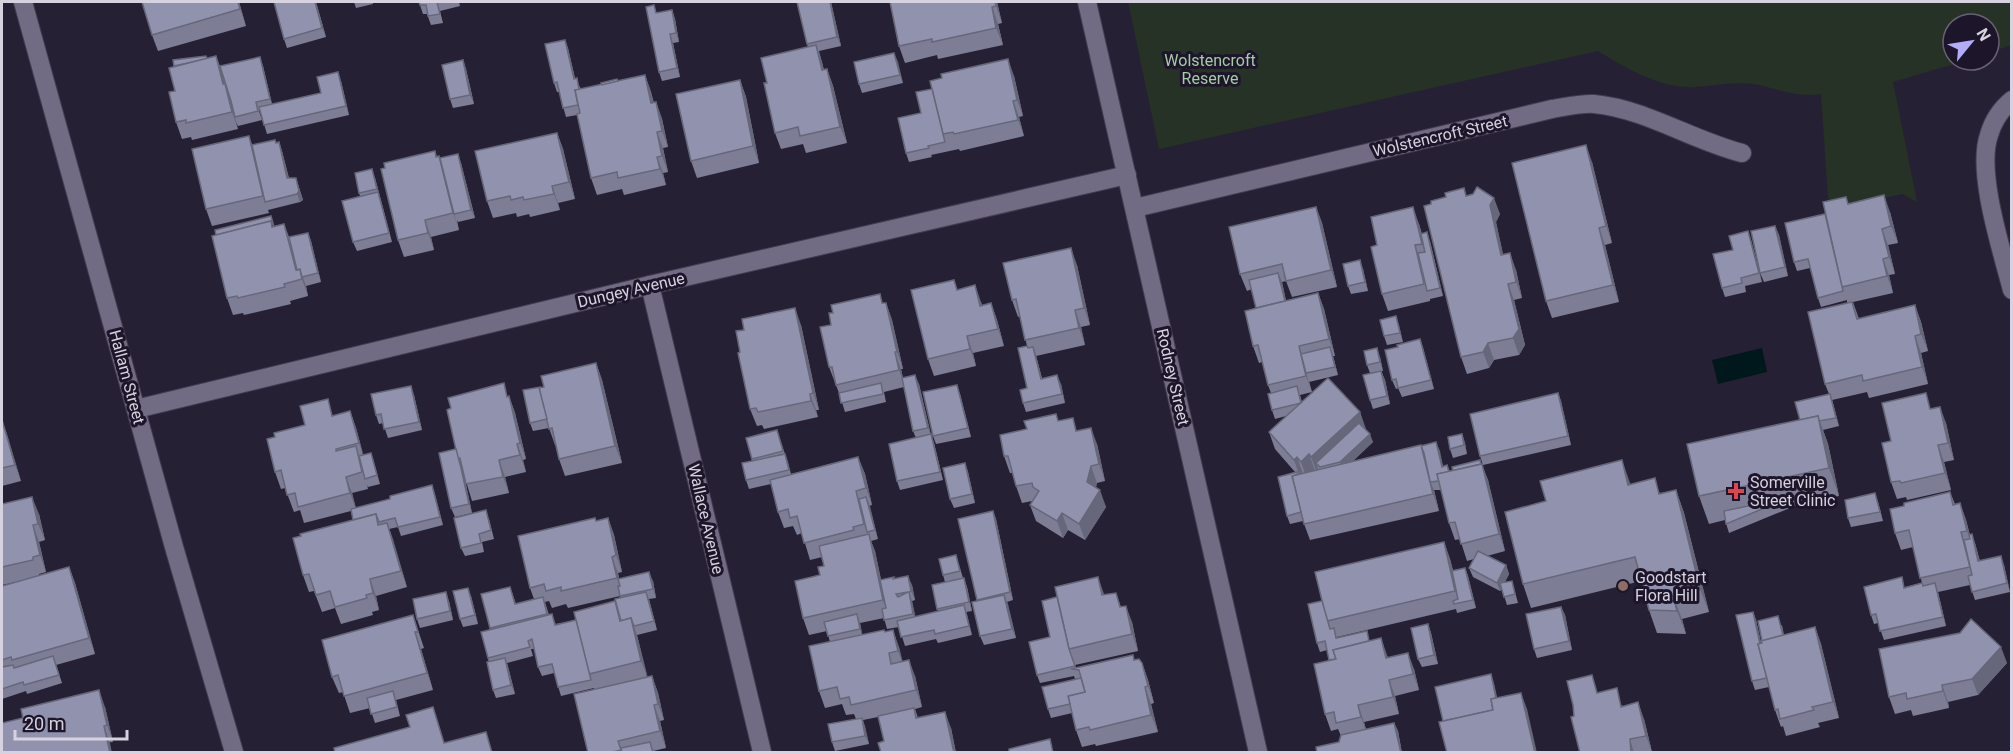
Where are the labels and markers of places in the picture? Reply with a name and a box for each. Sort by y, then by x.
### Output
place label: Somerville Street Clinic [1750,473,1835,510]
marker: Somerville Street Clinic [1727,482,1745,500]
place label: Goodstart Flora Hill [1635,568,1706,605]
marker: Goodstart Flora Hill [1616,579,1630,593]

